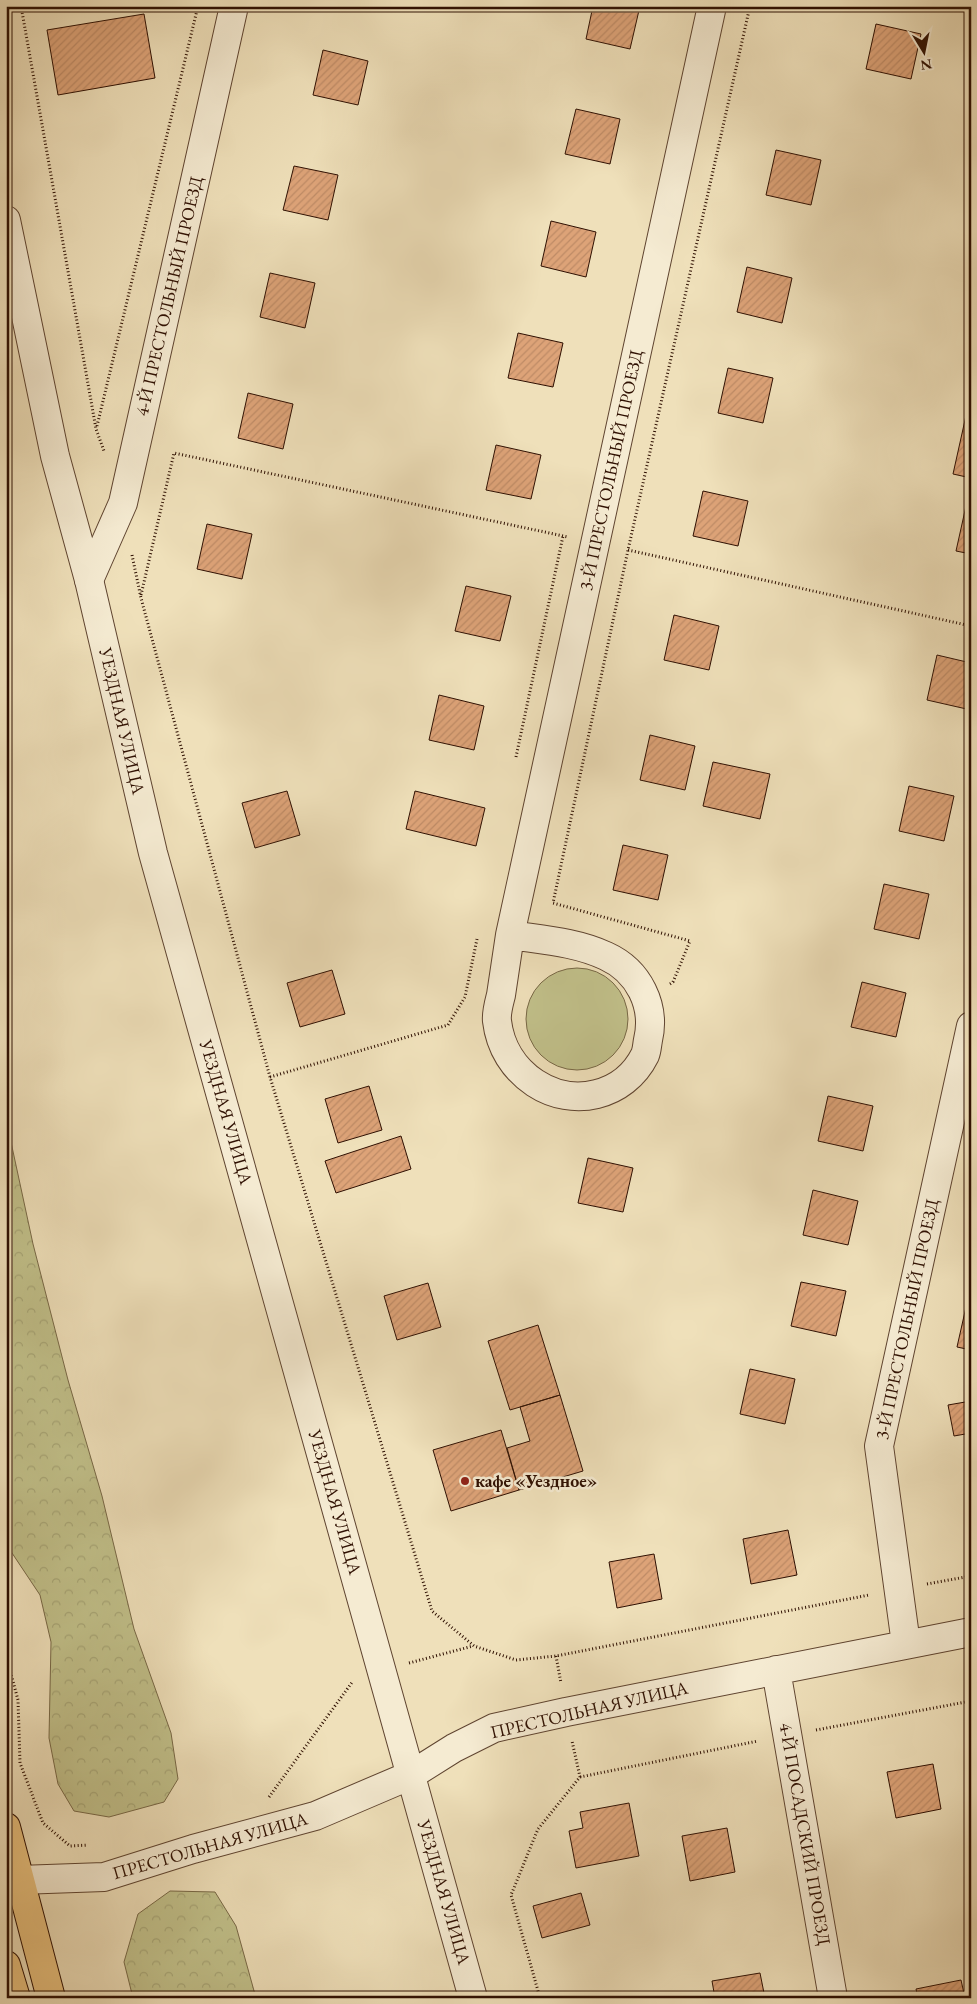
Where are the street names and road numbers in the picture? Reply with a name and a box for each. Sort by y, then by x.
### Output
street label: 4-Й ПРЕСТОЛЬНЫЙ ПРОЕЗД [130,174,207,418]
street label: 3-Й ПРЕСТОЛЬНЫЙ ПРОЕЗД [574,347,647,592]
street label: УЕЗДНАЯ УЛИЦА [94,644,151,797]
street label: УЕЗДНАЯ УЛИЦА [194,1036,258,1188]
street label: 3-Й ПРЕСТОЛЬНЫЙ ПРОЕЗД [870,1196,943,1441]
street label: УЕЗДНАЯ УЛИЦА [303,1426,367,1578]
street label: ПРЕСТОЛЬНАЯ УЛИЦА [488,1675,690,1743]
street label: 4-Й ПОСАДСКИЙ ПРОЕЗД [775,1721,836,1947]
street label: ПРЕСТОЛЬНАЯ УЛИЦА [110,1806,311,1884]
street label: УЕЗДНАЯ УЛИЦА [412,1816,476,1968]

